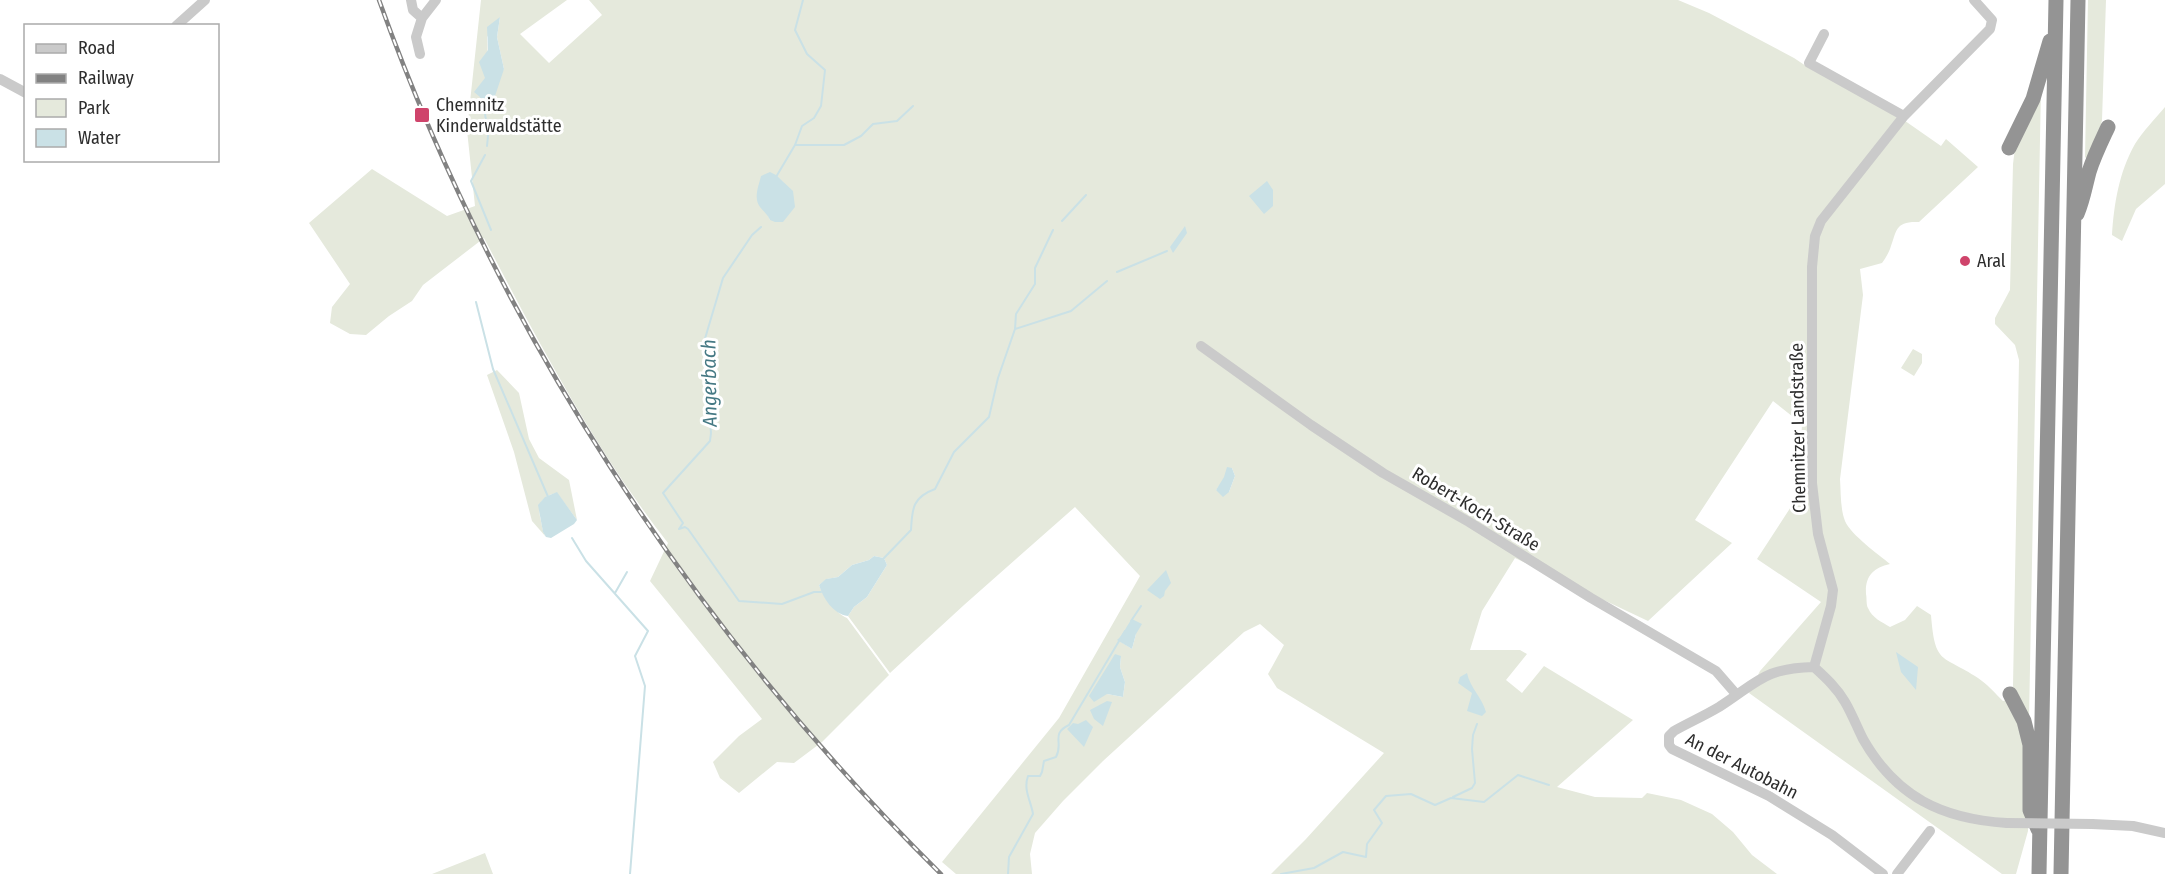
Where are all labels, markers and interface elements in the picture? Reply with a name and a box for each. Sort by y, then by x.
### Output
legend [24,24,219,162]
text: Road [78,37,115,59]
text: Railway [78,67,134,89]
place label: Chemnitz Kinderwaldstätte [436,94,562,137]
text: Park [78,97,111,119]
marker: Chemnitz Kinderwaldstätte [413,106,431,124]
text: Water [78,127,121,149]
place label: Aral [1977,250,2006,272]
marker: Aral [1958,254,1972,268]
water label: Angerbach [696,339,722,428]
street label: Chemnitzer Landstraße [1786,343,1810,513]
street label: Robert-Koch-Straße [1408,462,1544,556]
street label: An der Autobahn [1682,728,1802,804]

